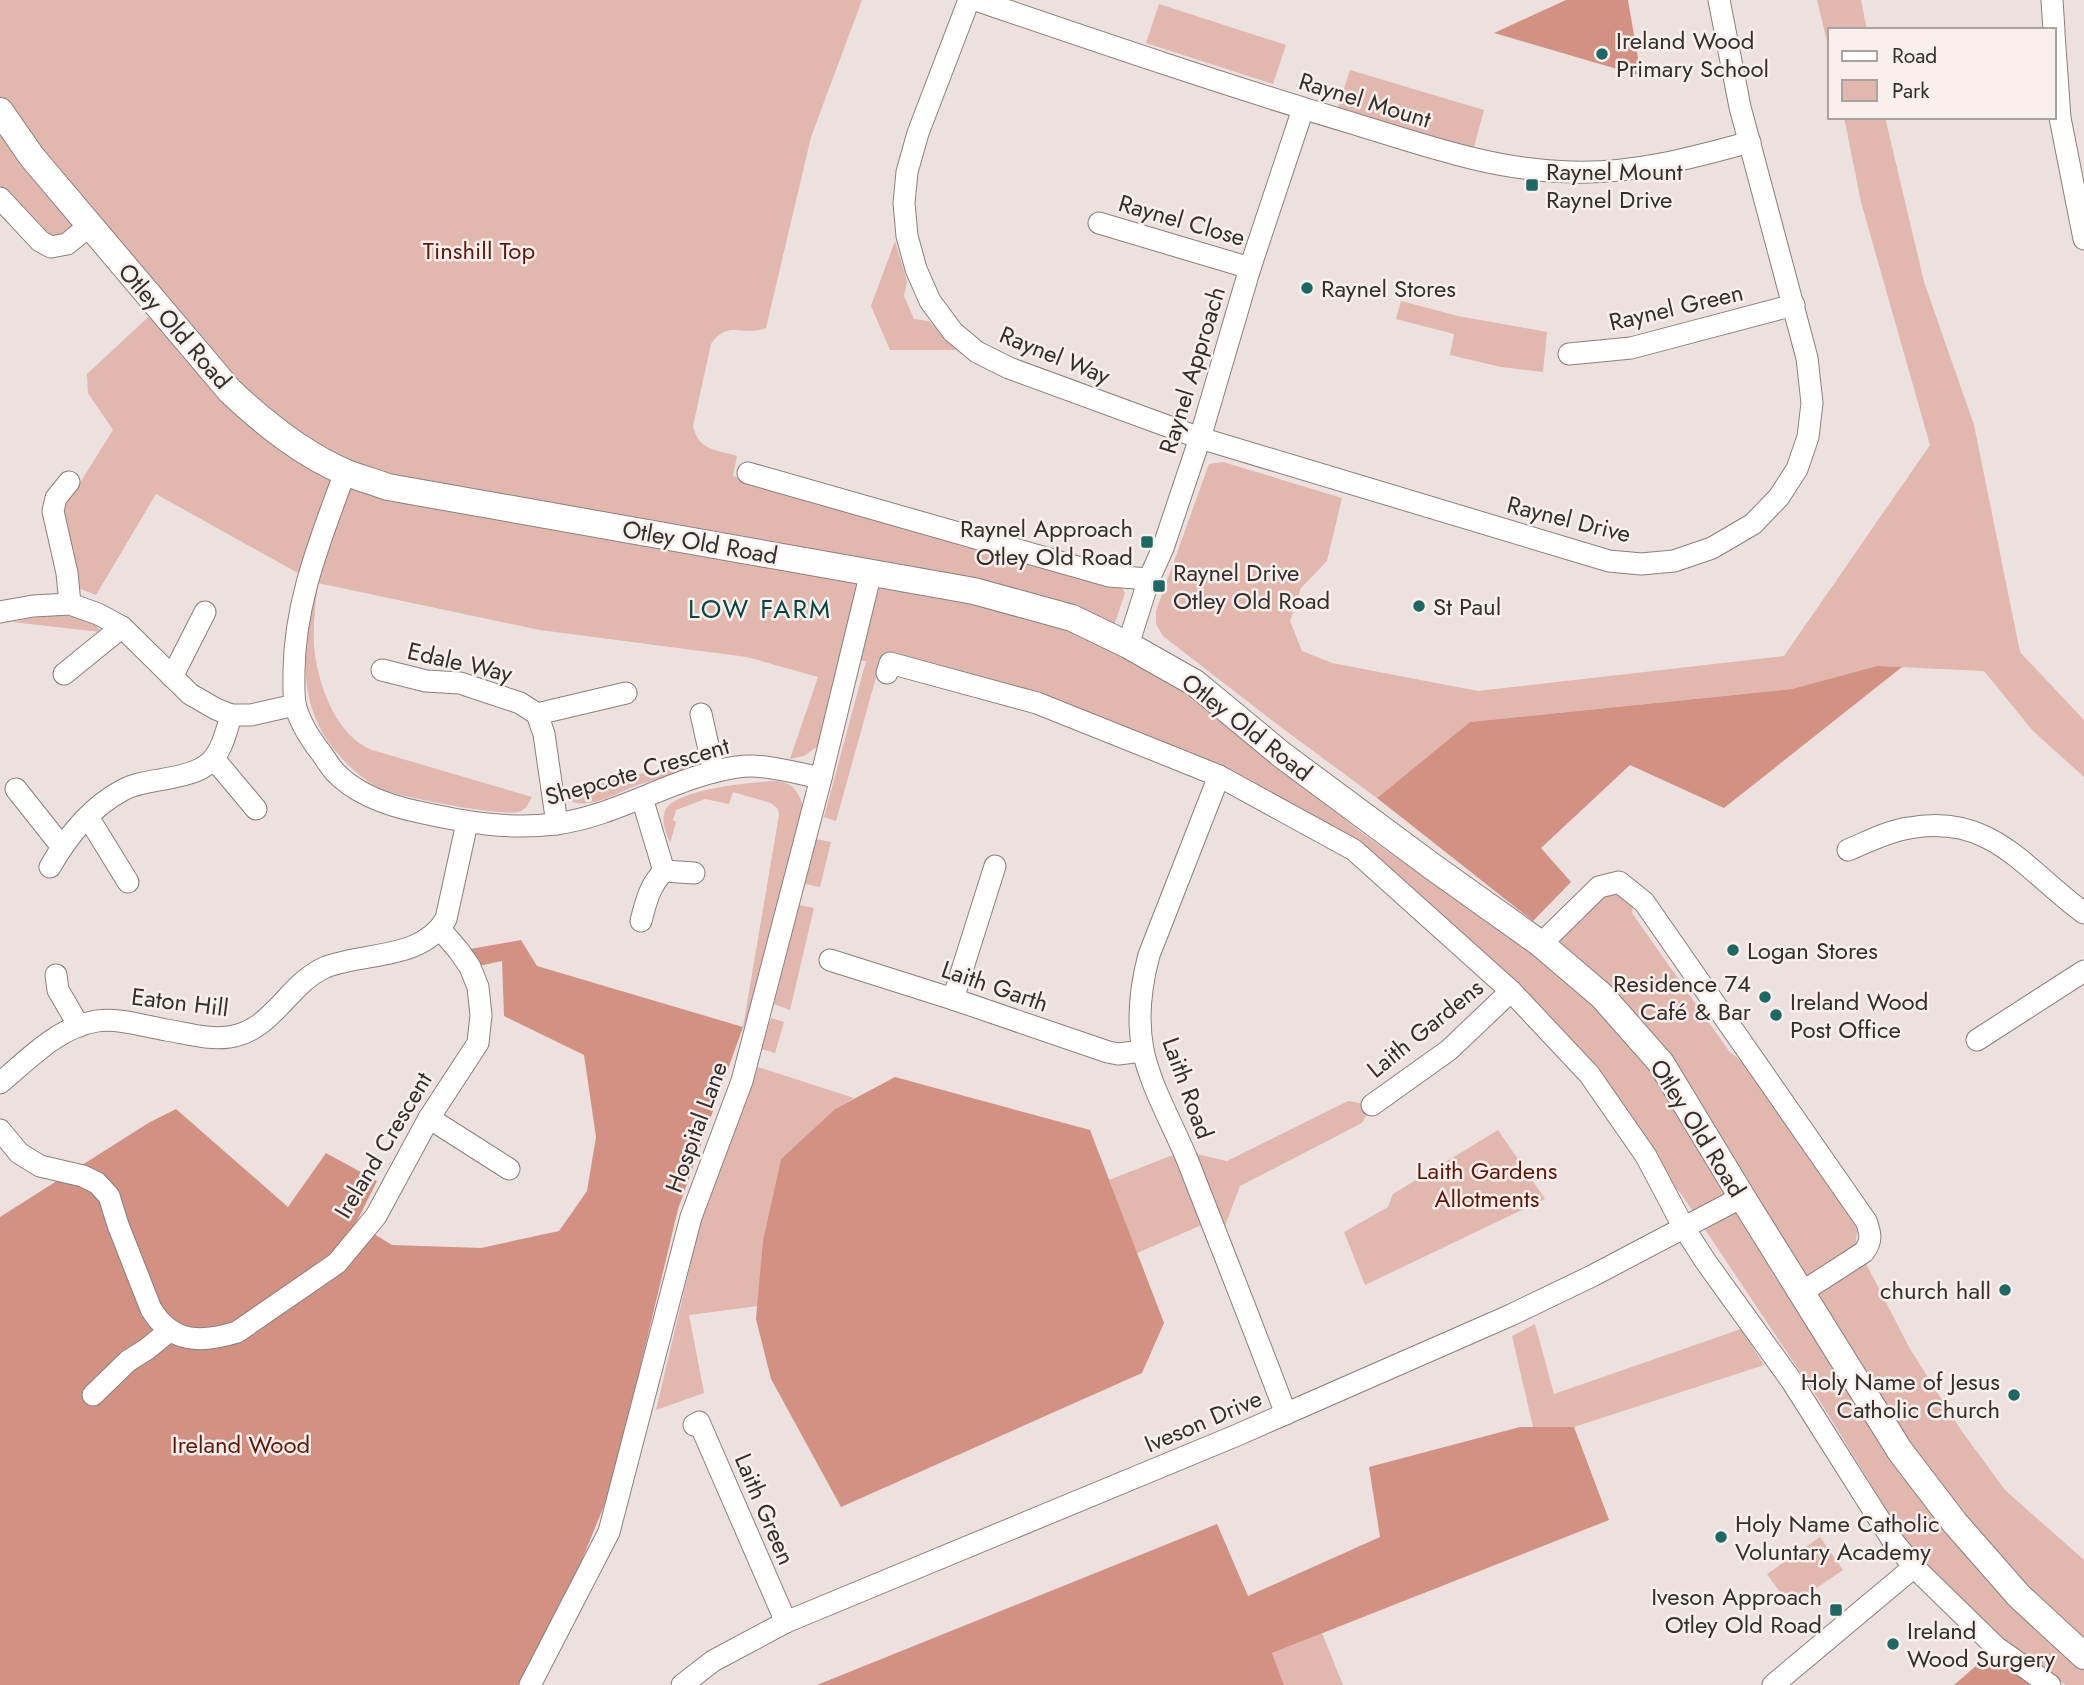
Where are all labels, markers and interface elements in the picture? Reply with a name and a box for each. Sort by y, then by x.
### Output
place label: Ireland Wood Primary School [1616,23,1769,86]
legend [1828,28,2056,119]
text: Road [1892,41,1937,71]
marker: Ireland Wood Primary School [1594,46,1610,62]
street label: Raynel Mount [1295,63,1436,137]
text: Park [1892,76,1930,106]
place label: Raynel Mount Raynel Drive [1546,154,1683,217]
marker: Raynel Mount Raynel Drive [1524,177,1540,193]
street label: Raynel Close [1115,185,1249,255]
park label: Tinshill Top [423,233,535,268]
street label: Otley Old Road [110,255,240,397]
place label: Raynel Stores [1321,271,1456,306]
street label: Raynel Green [1605,275,1747,339]
marker: Raynel Stores [1299,280,1315,296]
street label: Raynel Approach [1150,282,1234,458]
street label: Raynel Way [994,317,1116,393]
street label: Raynel Drive [1503,487,1635,551]
street label: Otley Old Road [620,511,780,573]
place label: Raynel Approach Otley Old Road [960,511,1133,574]
marker: Raynel Approach Otley Old Road [1139,534,1155,550]
place label: Raynel Drive Otley Old Road [1173,555,1330,618]
marker: Raynel Drive Otley Old Road [1151,578,1167,594]
place label: St Paul [1433,589,1501,624]
district label: LOW FARM [688,590,832,628]
marker: St Paul [1411,598,1427,614]
street label: Edale Way [404,633,516,691]
street label: Otley Old Road [1174,665,1320,789]
street label: Shepcote Crescent [541,728,733,814]
place label: Logan Stores [1747,933,1878,968]
marker: Logan Stores [1725,942,1741,958]
street label: Laith Garth [937,951,1053,1021]
place label: Residence 74 Café & Bar [1613,966,1752,1029]
street label: Laith Gardens [1359,970,1491,1086]
street label: Eaton Hill [129,979,231,1025]
place label: Ireland Wood Post Office [1790,984,1928,1047]
marker: Residence 74 Café & Bar [1757,989,1773,1005]
marker: Ireland Wood Post Office [1768,1007,1784,1023]
street label: Laith Road [1153,1032,1223,1144]
street label: Otley Old Road [1642,1052,1754,1204]
street label: Hospital Lane [656,1057,736,1197]
street label: Ireland Crescent [325,1065,441,1225]
park label: Laith Gardens Allotments [1417,1153,1557,1216]
place label: church hall [1880,1273,1991,1308]
marker: church hall [1997,1282,2013,1298]
place label: Holy Name of Jesus Catholic Church [1801,1364,2000,1427]
street label: Iveson Drive [1139,1381,1267,1461]
marker: Holy Name of Jesus Catholic Church [2006,1387,2022,1403]
park label: Ireland Wood [172,1427,310,1462]
street label: Laith Green [726,1448,804,1570]
place label: Holy Name Catholic Voluntary Academy [1735,1506,1940,1569]
marker: Holy Name Catholic Voluntary Academy [1713,1529,1729,1545]
place label: Iveson Approach Otley Old Road [1651,1579,1822,1642]
marker: Iveson Approach Otley Old Road [1828,1602,1844,1618]
place label: Ireland Wood Surgery [1907,1613,2056,1676]
marker: Ireland Wood Surgery [1885,1636,1901,1652]

